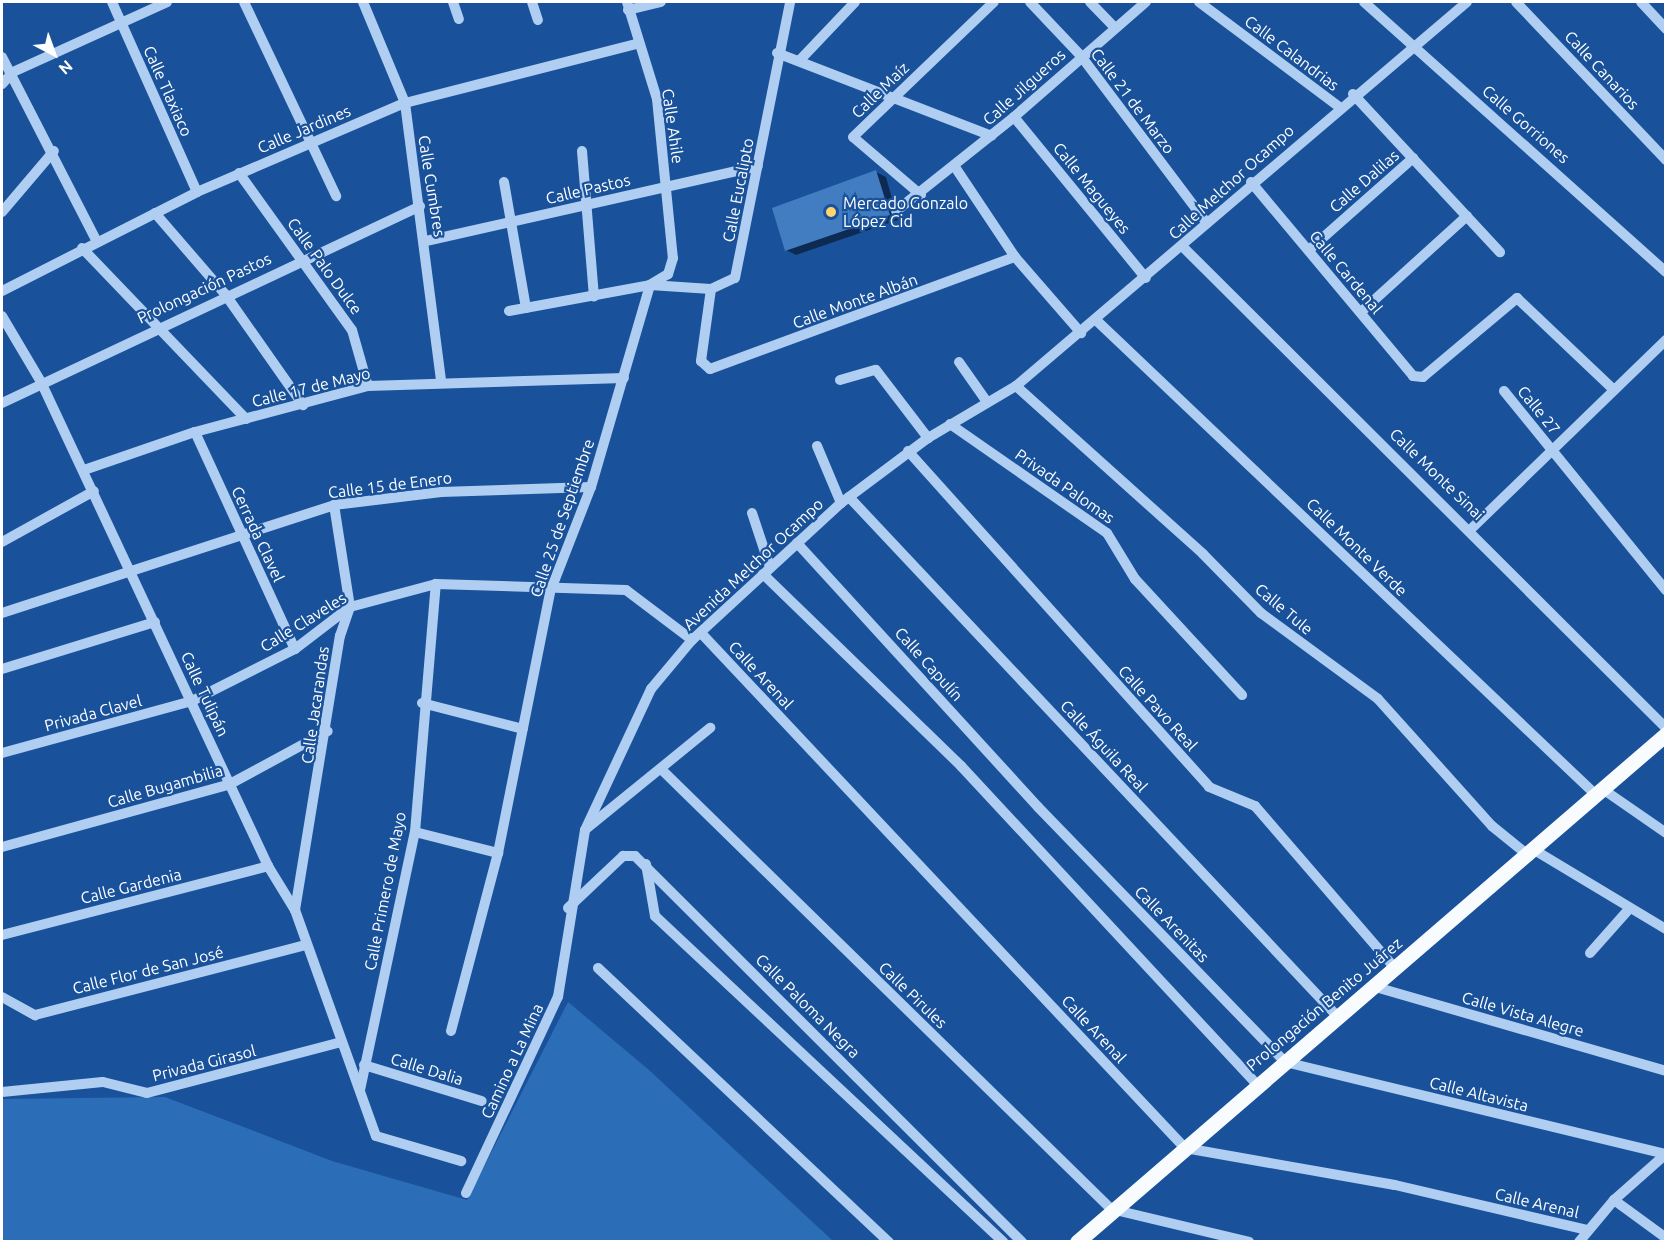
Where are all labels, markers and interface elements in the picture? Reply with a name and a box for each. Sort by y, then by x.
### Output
street label: Calle Calandrias [1241,11,1343,95]
north arrow [24,24,84,84]
street label: Calle Canarios [1561,27,1643,113]
street label: Calle Tlaxiaco [139,43,197,139]
street label: Calle 21 de Marzo [1087,44,1179,158]
street label: Calle Jilgueros [979,45,1069,129]
text: N [55,57,76,78]
street label: Calle Maíz [847,58,913,122]
street label: Calle Gorriones [1479,81,1573,167]
street label: Calle Ahile [658,87,688,165]
street label: Calle Jardines [255,101,353,157]
street label: Calle Melchor Ocampo [1164,121,1298,243]
street label: Calle Cumbres [414,134,450,238]
street label: Calle Eucalipto [719,136,757,244]
street label: Calle Magueyes [1049,139,1135,237]
street label: Calle Dalilas [1325,146,1403,216]
street label: Calle Pastos [544,170,632,208]
place label: Mercado Gonzalo López Cid [843,193,968,231]
marker: Mercado Gonzalo López Cid [824,205,838,219]
street label: Calle Palo Dulce [284,214,366,318]
street label: Calle Cardenal [1306,226,1386,318]
street label: Prolongación Pastos [134,249,274,327]
street label: Calle Monte Albán [790,270,920,332]
street label: Calle 17 de Mayo [250,363,372,411]
street label: Calle 27 [1514,382,1564,438]
street label: Calle Monte Sinai [1386,424,1488,524]
street label: Calle 25 de Septiembre [526,436,598,600]
street label: Privada Palomas [1012,445,1118,527]
street label: Calle 15 de Enero [327,468,453,502]
street label: Cerrada Clavel [227,483,289,585]
street label: Avenida Melchor Ocampo [679,494,827,634]
street label: Calle Monte Verde [1303,494,1411,600]
street label: Calle Tule [1251,579,1317,639]
street label: Calle Claveles [256,588,350,656]
street label: Calle Capulín [891,623,967,705]
street label: Calle Arenal [725,637,797,713]
street label: Calle Jacarandas [297,645,333,765]
street label: Calle Tulipán [177,649,233,739]
street label: Calle Pavo Real [1115,661,1201,755]
street label: Privada Clavel [42,691,144,735]
street label: Calle Águila Real [1056,696,1152,796]
street label: Calle Bugambilia [105,760,225,812]
street label: Calle Primero de Mayo [360,810,410,972]
street label: Calle Gardenia [79,864,183,908]
street label: Calle Arenitas [1131,882,1213,966]
street label: Prolongación Benito Juárez [1242,933,1406,1075]
street label: Calle Flor de San José [71,942,225,998]
street label: Calle Paloma Negra [752,950,864,1062]
street label: Calle Pirules [875,958,951,1032]
street label: Calle Vista Alegre [1460,987,1586,1041]
street label: Calle Arenal [1058,991,1130,1067]
street label: Camino a La Mina [477,1000,547,1122]
street label: Privada Girasol [150,1041,258,1085]
street label: Calle Dalia [388,1049,466,1089]
street label: Calle Altavista [1428,1072,1530,1116]
street label: Calle Arenal [1493,1184,1581,1222]

